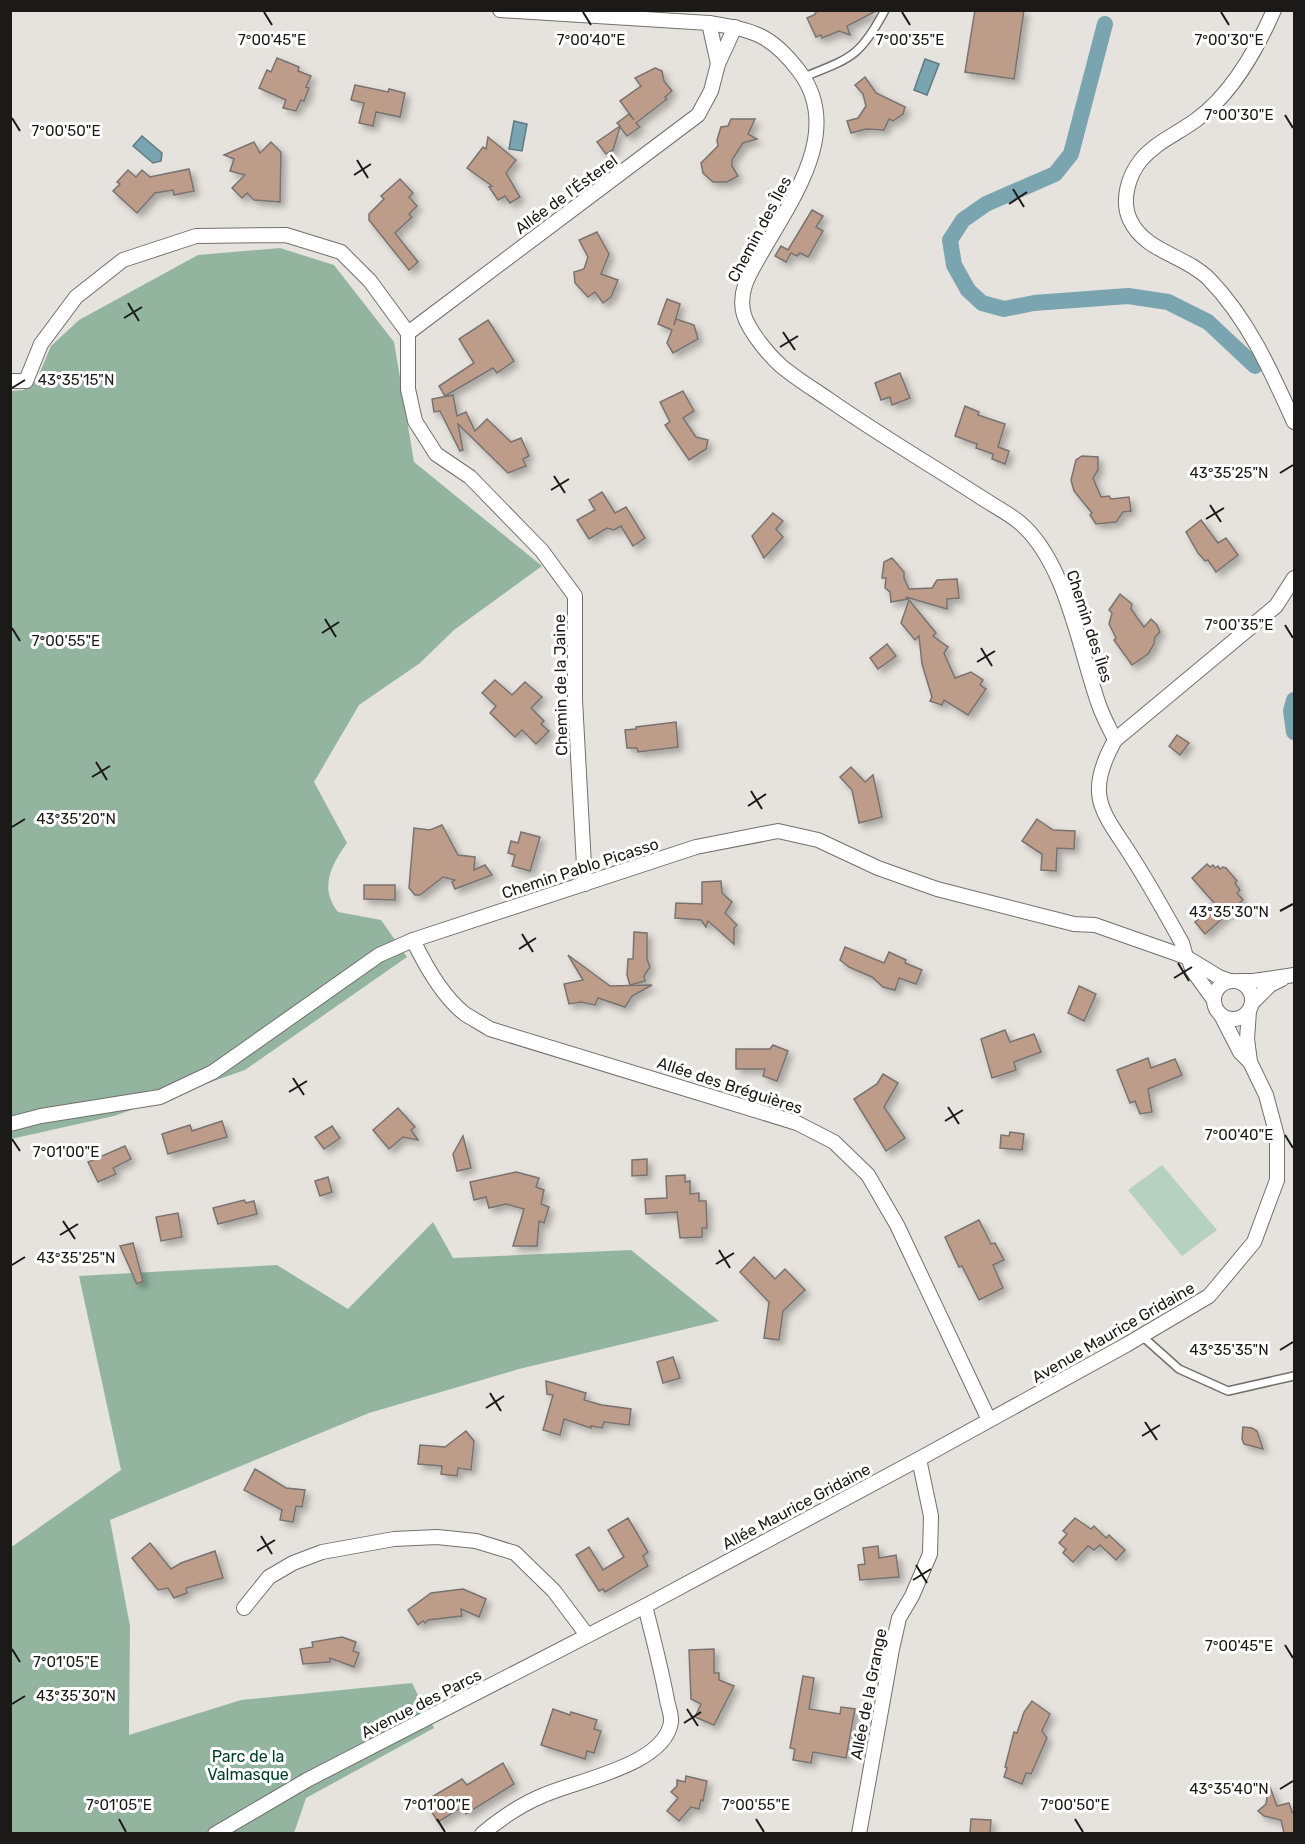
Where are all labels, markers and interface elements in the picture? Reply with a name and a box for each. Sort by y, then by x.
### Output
text: 7°00'45"E [238,31,306,49]
text: 7°00'40"E [557,31,625,49]
text: 7°00'35"E [876,31,944,49]
text: 7°00'30"E [1194,31,1264,49]
text: 7°00'30"E [1204,106,1274,124]
text: 7°00'50"E [32,122,100,140]
street label: Allée de l'Ésterel [511,151,621,238]
street label: Chemin des Îles [724,173,795,285]
text: 43°35'15"N [38,371,114,389]
text: 43°35'25"N [1189,464,1269,482]
street label: Chemin des Îles [1062,568,1117,685]
street label: Chemin de la Jaine [550,614,571,756]
text: 7°00'35"E [1205,616,1273,634]
text: 7°00'55"E [32,632,100,650]
text: 43°35'20"N [36,810,116,828]
street label: Chemin Pablo Picasso [499,834,661,903]
text: 43°35'30"N [1189,903,1269,921]
street label: Allée des Bréguières [655,1053,805,1118]
text: 7°00'40"E [1205,1126,1273,1144]
text: 7°01'00"E [33,1143,99,1161]
text: 43°35'25"N [36,1249,116,1267]
street label: Avenue Maurice Gridaine [1029,1278,1198,1387]
text: 43°35'35"N [1189,1341,1269,1359]
street label: Allée Maurice Gridaine [719,1459,874,1554]
street label: Allée de la Grange [846,1627,891,1761]
text: 7°00'45"E [1205,1637,1273,1655]
text: 7°01'05"E [33,1653,99,1671]
street label: Avenue des Parcs [358,1665,485,1742]
text: 43°35'30"N [36,1687,116,1705]
park label: Parc de la Valmasque [207,1747,289,1784]
text: 43°35'40"N [1189,1780,1269,1798]
text: 7°01'05"E [86,1796,152,1814]
text: 7°01'00"E [404,1796,470,1814]
text: 7°00'55"E [722,1796,790,1814]
text: 7°00'50"E [1041,1796,1109,1814]

